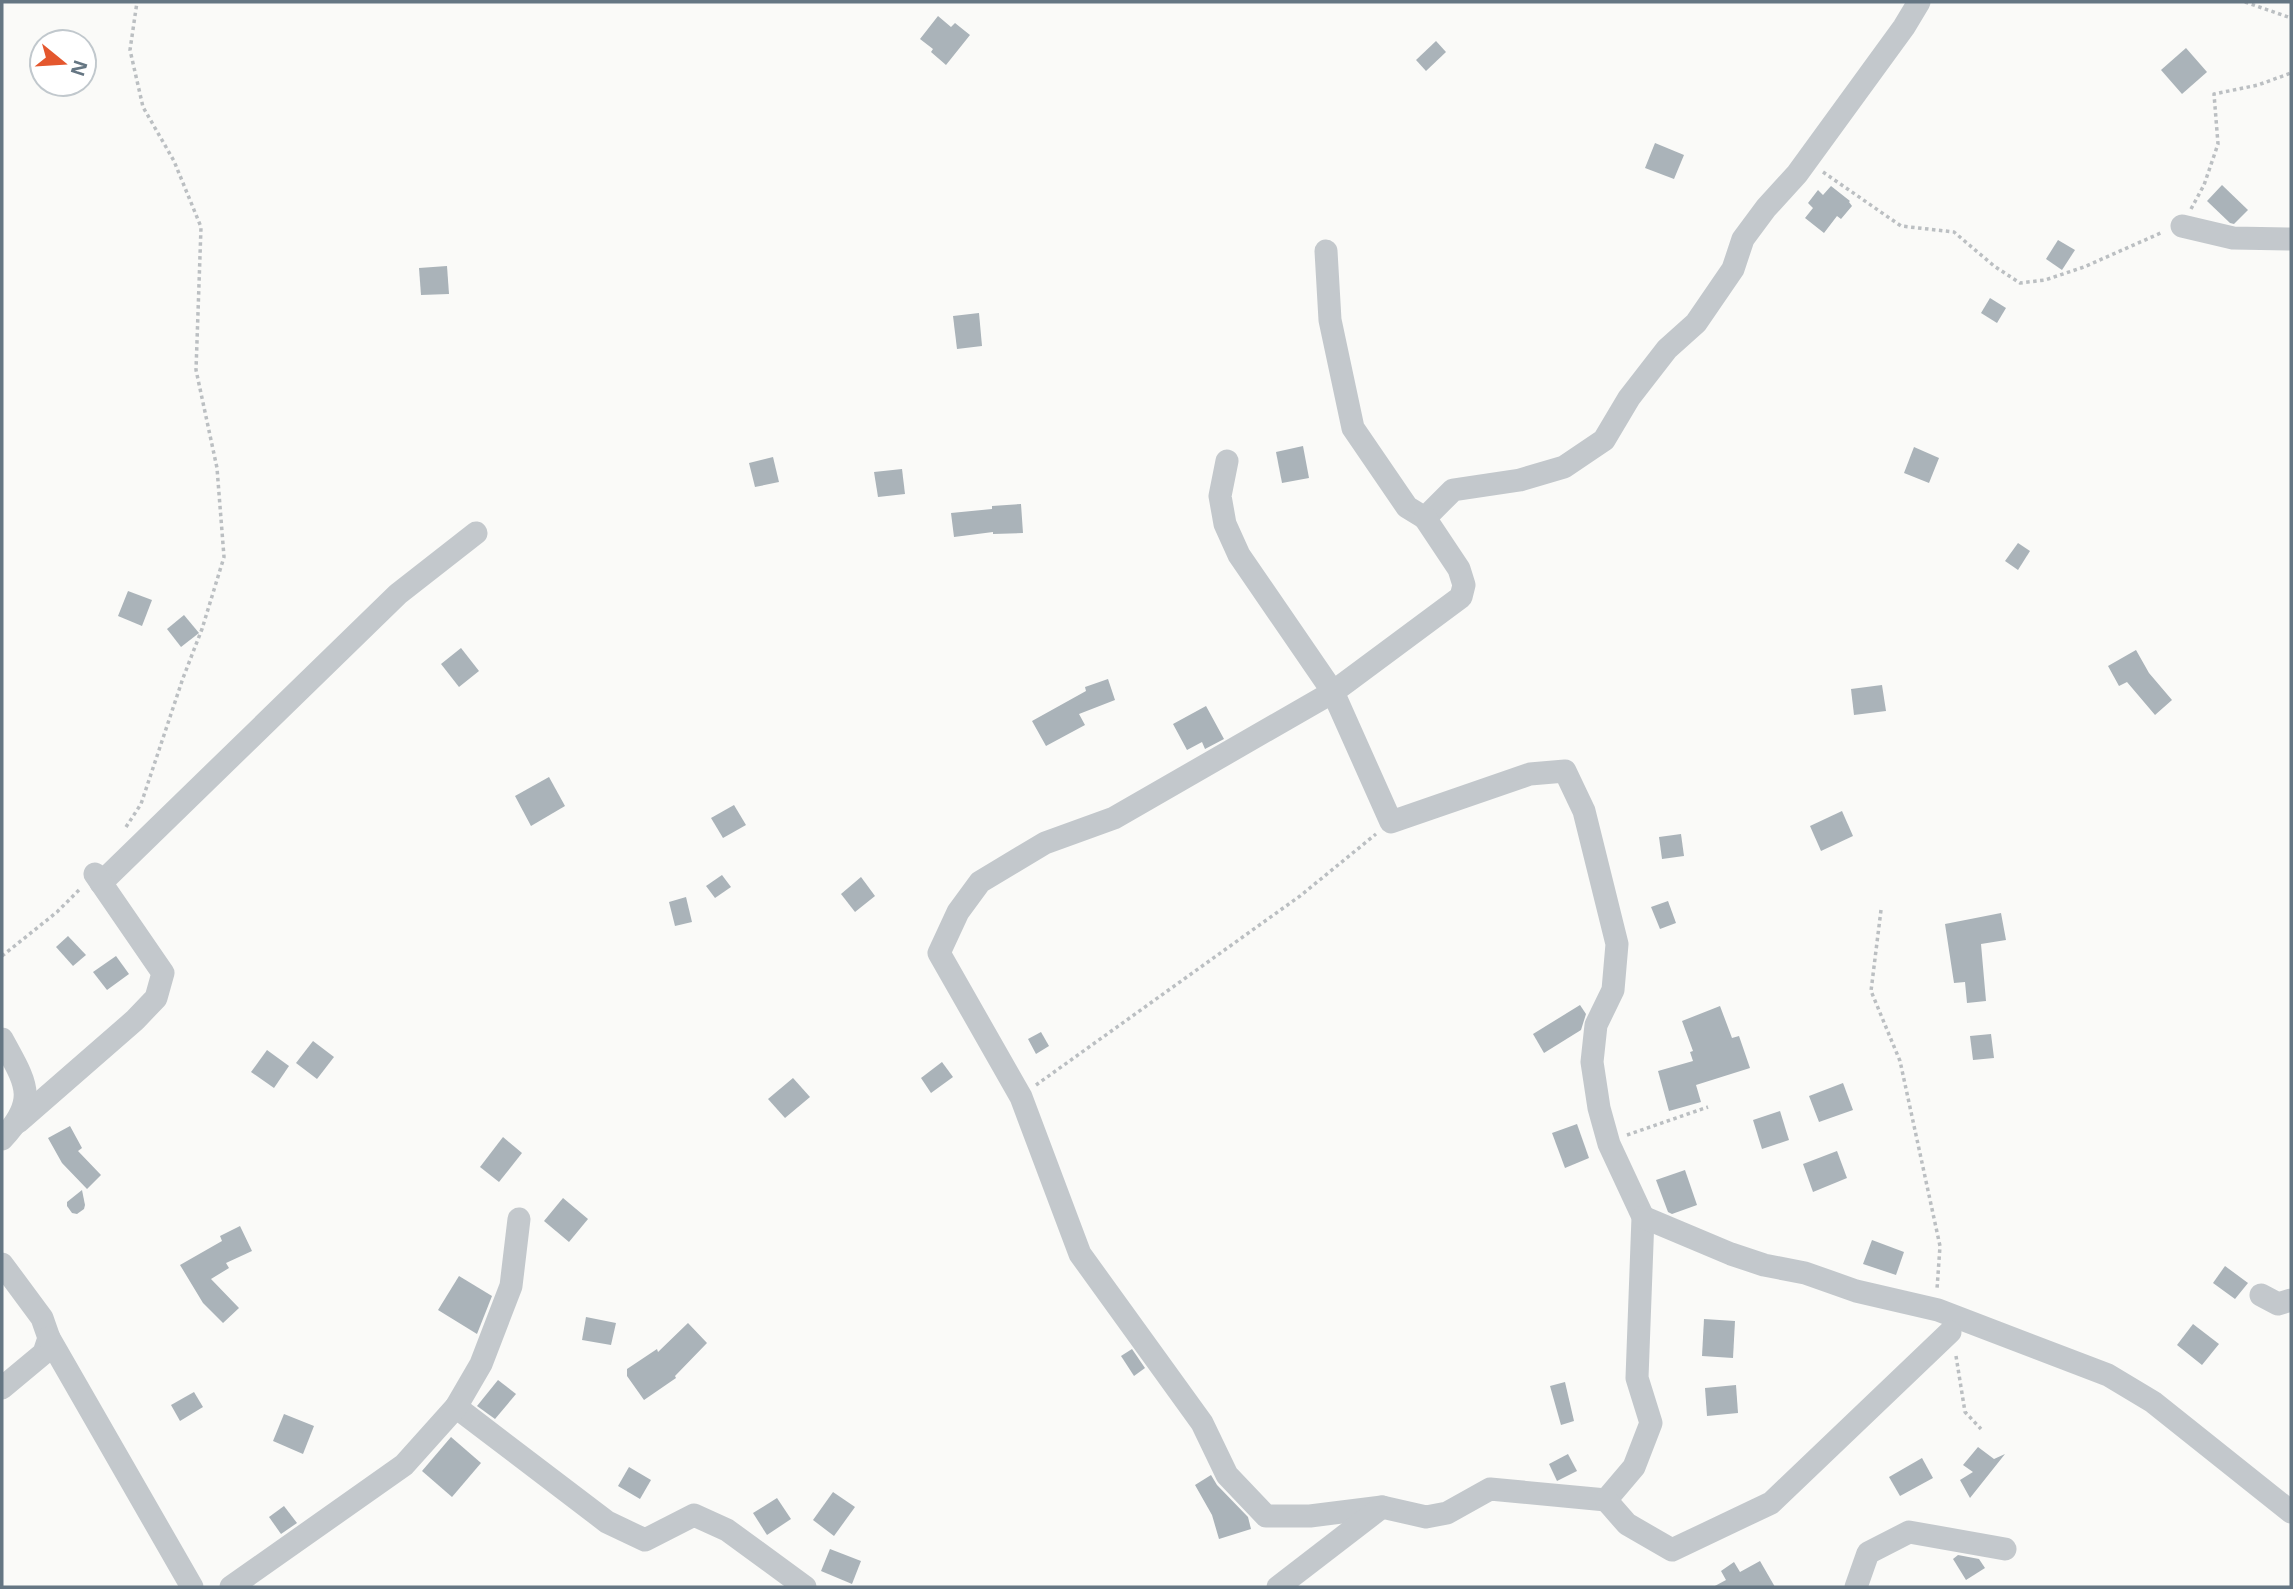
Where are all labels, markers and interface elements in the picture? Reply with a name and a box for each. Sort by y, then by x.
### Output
north arrow [28,28,98,98]
text: N [64,57,94,80]

